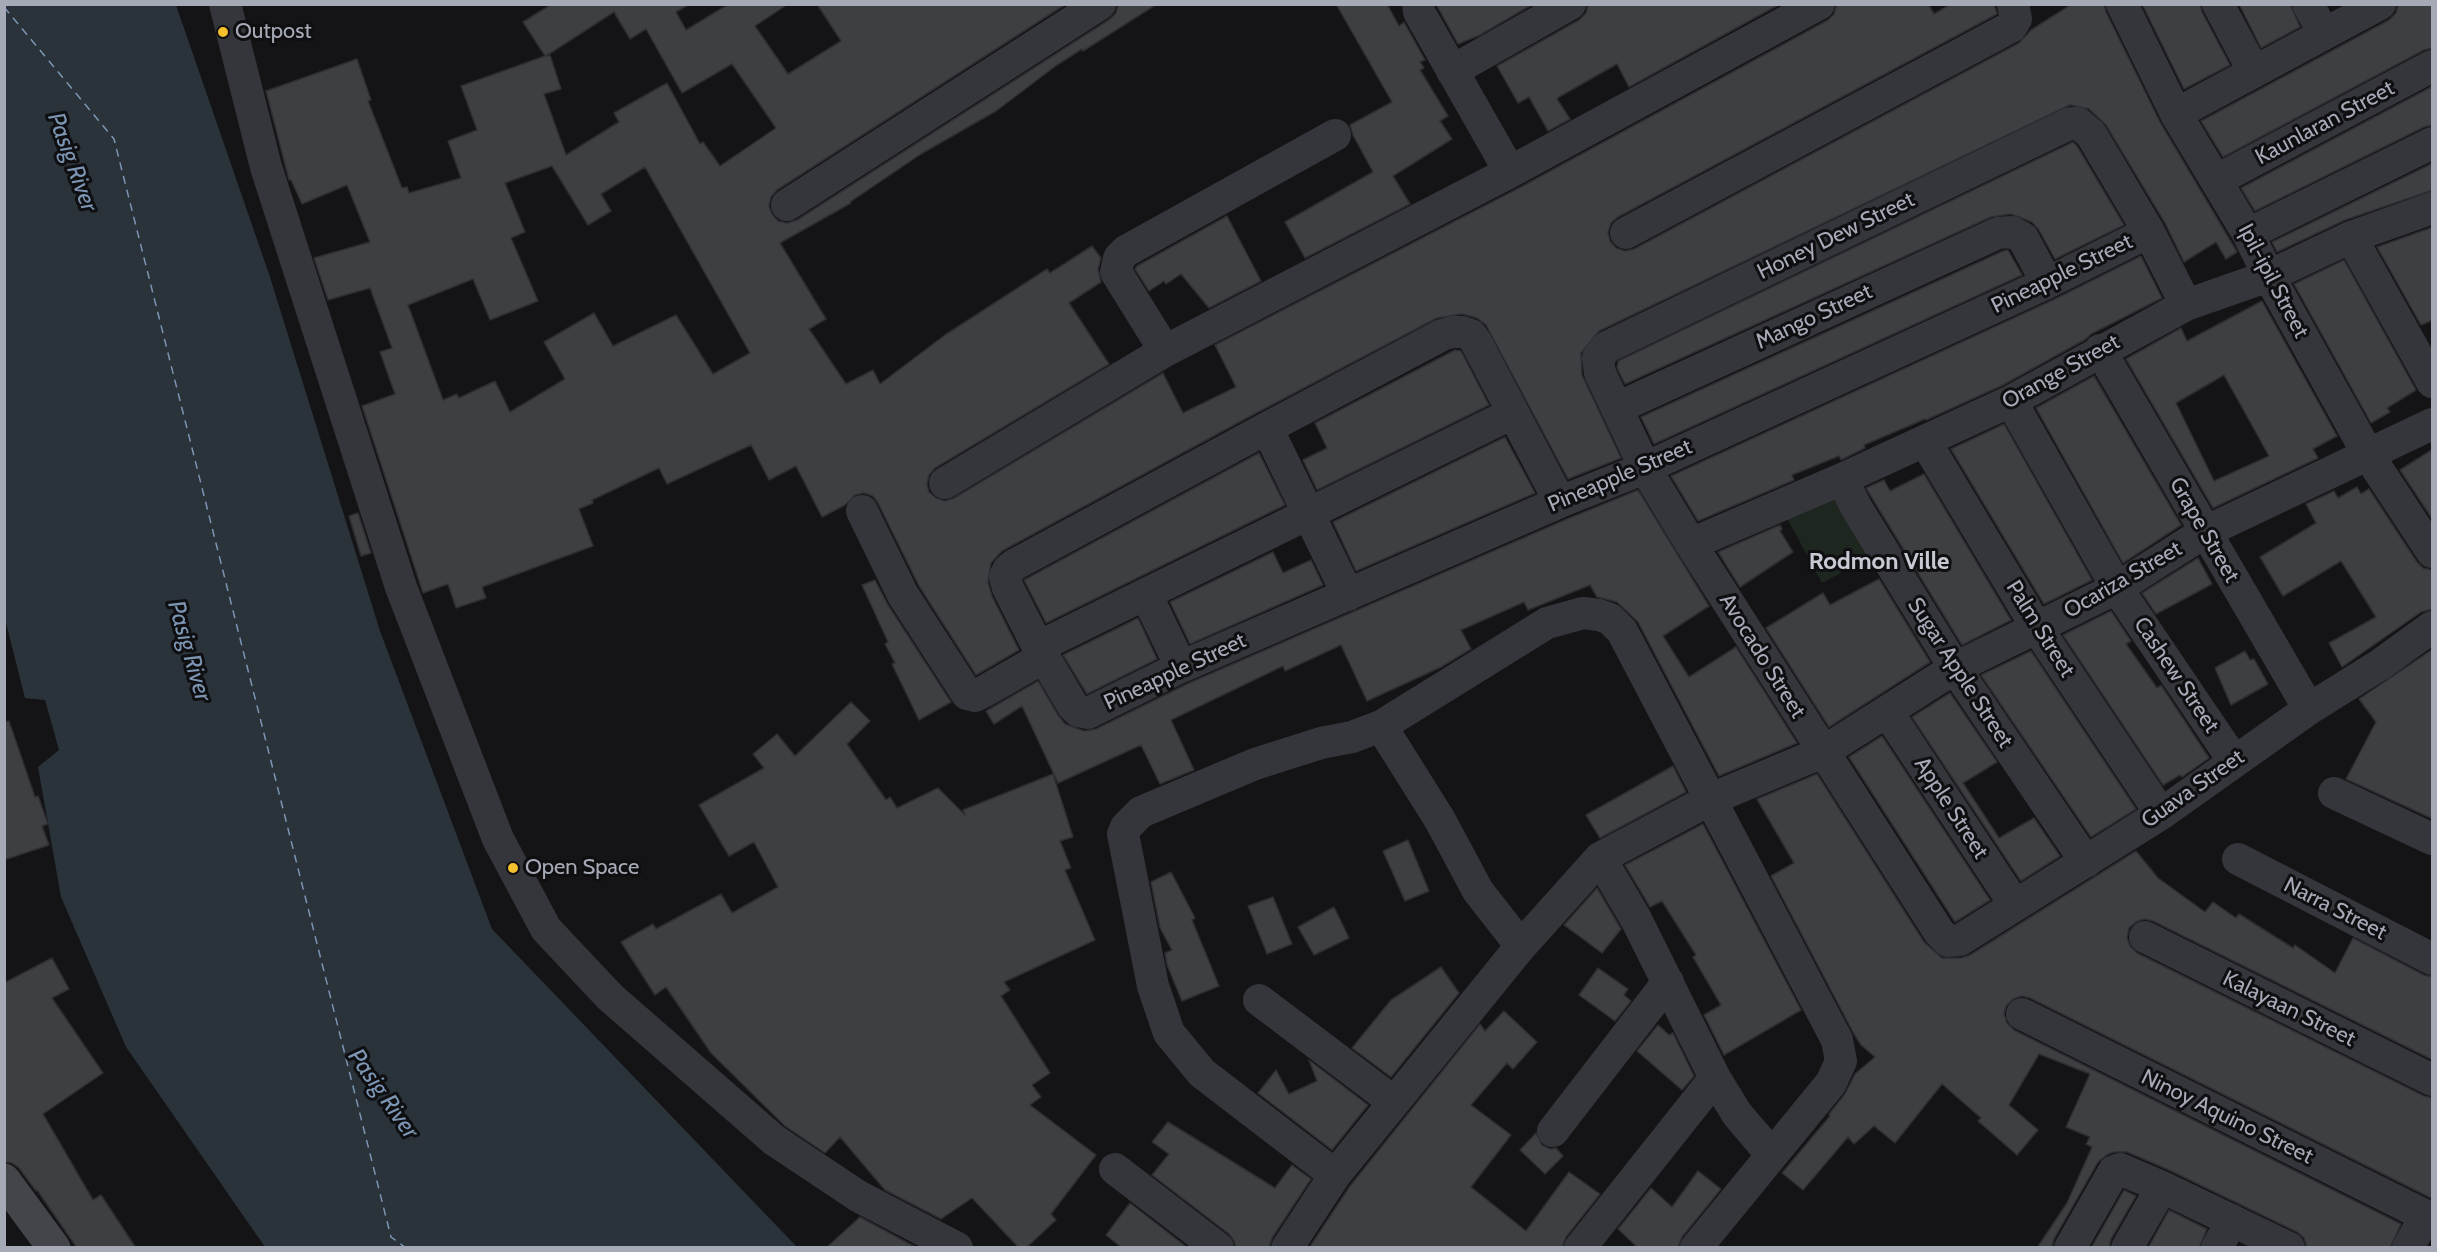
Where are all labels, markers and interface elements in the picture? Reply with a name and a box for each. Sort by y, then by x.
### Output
place label: Outpost [235,19,312,45]
marker: Outpost [216,25,230,39]
street label: Kaunlaran Street [2251,75,2399,171]
water label: Pasig River [41,109,103,215]
street label: Honey Dew Street [1753,187,1919,285]
street label: Ipil-ipil Street [2232,220,2314,342]
street label: Pineapple Street [1987,228,2137,320]
street label: Mango Street [1752,279,1876,355]
street label: Orange Street [1998,329,2124,415]
street label: Pineapple Street [1544,434,1696,518]
street label: Grape Street [2163,473,2245,587]
street label: Ocariza Street [2060,536,2186,624]
district label: Rodmon Ville [1809,548,1949,576]
street label: Palm Street [2000,576,2080,682]
street label: Avocado Street [1713,589,1811,723]
street label: Sugar Apple Street [1902,593,2018,753]
water label: Pasig River [161,597,217,705]
street label: Cashew Street [2128,612,2224,738]
street label: Pineapple Street [1100,628,1250,716]
street label: Guava Street [2137,744,2249,834]
street label: Apple Street [1908,752,1994,864]
place label: Open Space [525,855,639,881]
marker: Open Space [506,861,520,875]
street label: Narra Street [2279,872,2391,946]
street label: Kalayaan Street [2218,966,2360,1052]
water label: Pasig River [342,1043,424,1145]
street label: Ninoy Aquino Street [2137,1064,2317,1170]

